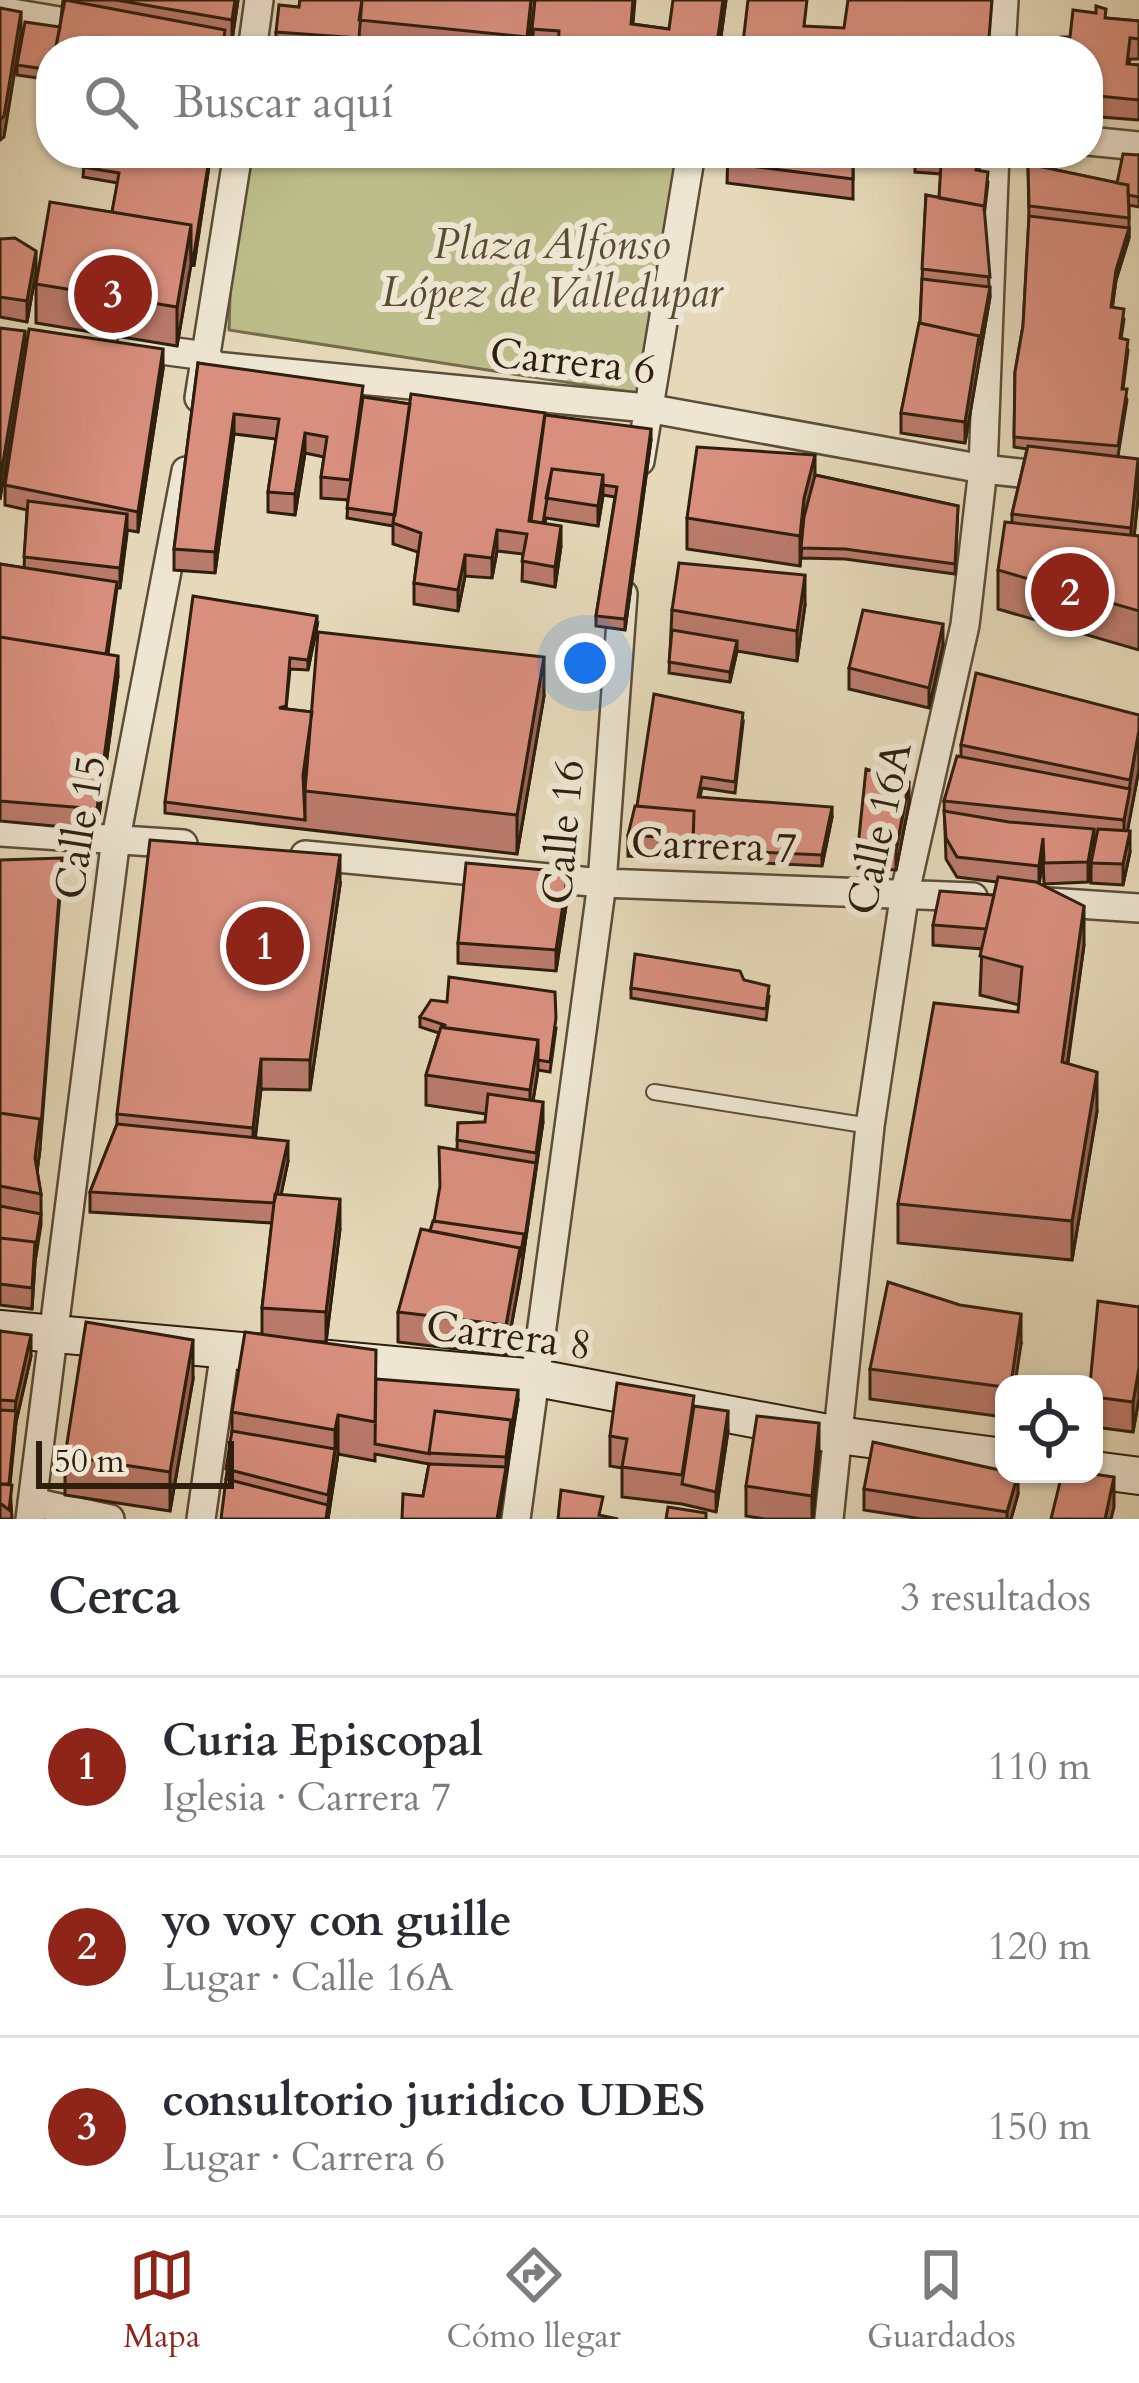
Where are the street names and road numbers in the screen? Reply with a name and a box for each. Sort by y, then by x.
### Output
street label: Carrera 6 [487,324,658,399]
street label: Calle 16A [833,737,926,920]
street label: Calle 15 [41,751,120,903]
street label: Calle 16 [529,757,598,907]
street label: Carrera 7 [630,814,798,877]
street label: Carrera 8 [423,1297,595,1374]

